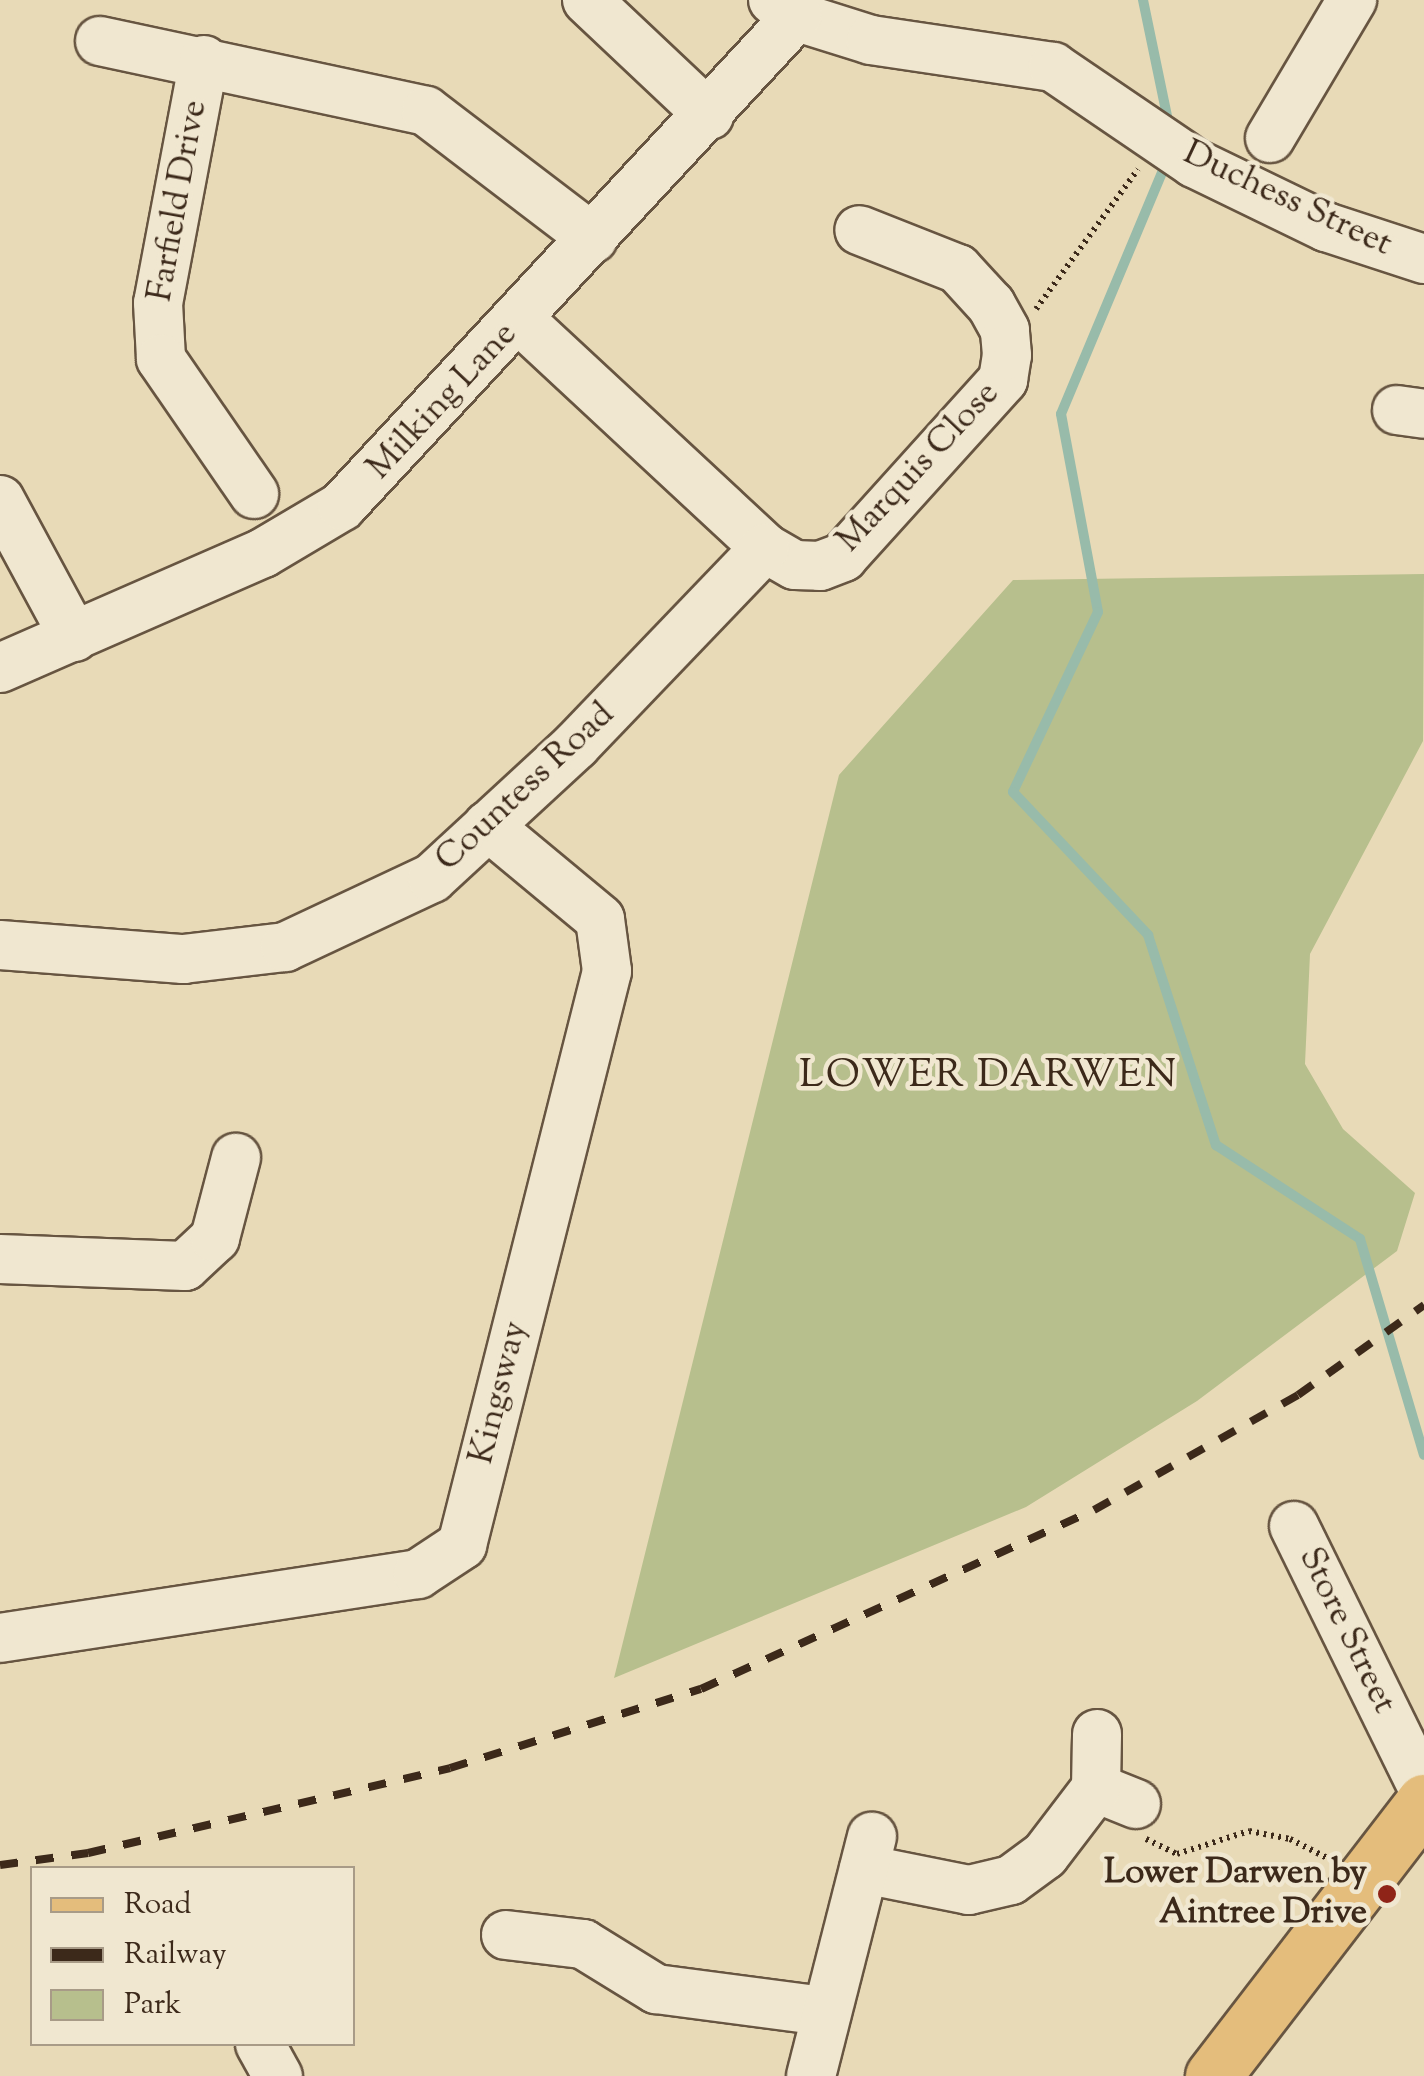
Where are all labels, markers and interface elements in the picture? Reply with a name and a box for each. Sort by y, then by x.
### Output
street label: Farfield Drive [141,97,217,305]
street label: Duchess Street [1176,133,1398,267]
street label: Milking Lane [359,315,527,489]
street label: Marquis Close [829,374,1009,562]
street label: Countess Road [428,695,624,881]
district label: LOWER DARWEN [799,1053,1179,1101]
street label: Kingsway [462,1317,538,1469]
street label: Store Street [1288,1541,1404,1721]
place label: Lower Darwen by Aintree Drive [1104,1853,1367,1935]
legend [30,1866,355,2046]
marker: Lower Darwen by Aintree Drive [1376,1883,1398,1905]
text: Road [124,1884,191,1927]
text: Railway [124,1934,227,1977]
text: Park [124,1984,181,2027]

